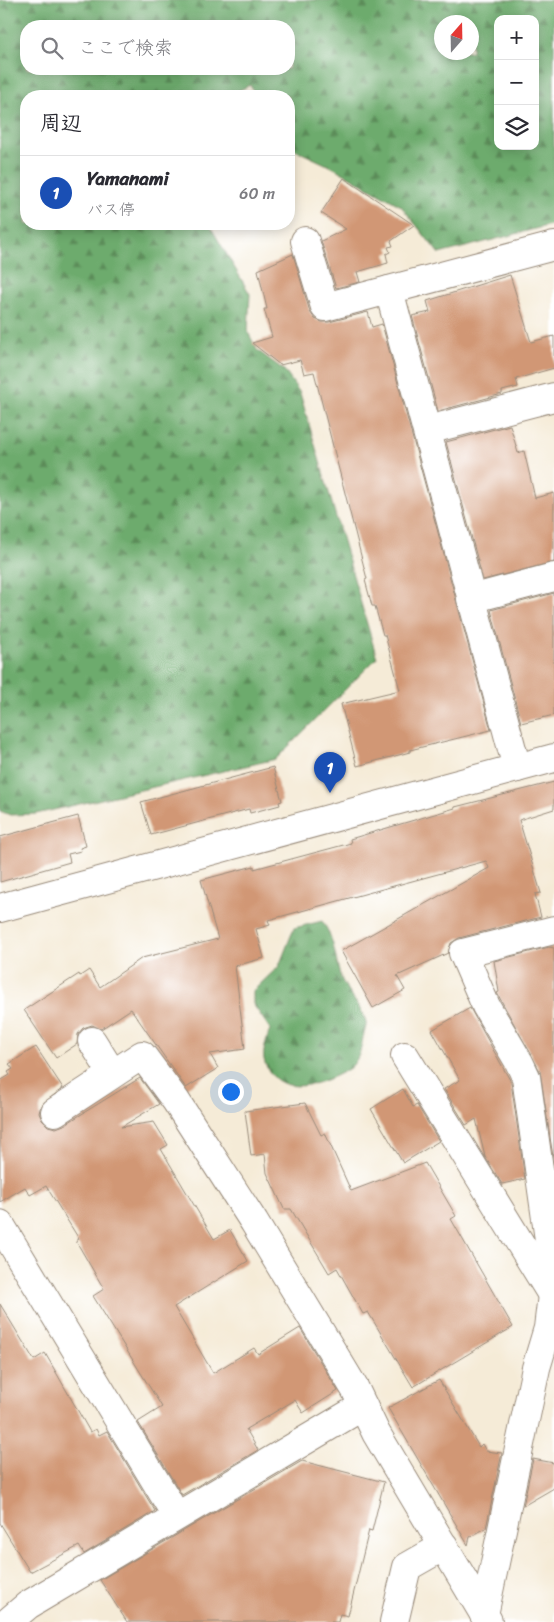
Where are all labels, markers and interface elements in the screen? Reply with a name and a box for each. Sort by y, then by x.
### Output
north arrow [434,15,479,60]
map controls [494,15,539,150]
button: + [494,15,539,60]
search box [20,20,295,75]
text: ここで検索 [78,31,173,64]
icon: search [38,34,66,62]
button: − [494,60,539,105]
text: 周辺 [40,104,82,142]
button: layers [494,105,539,150]
text: Yamanami [87,162,169,195]
text: 1 [53,179,59,208]
text: 60 m [239,179,275,208]
text: バス停 [87,195,135,224]
pin: 1 [314,752,346,793]
your location [218,1079,244,1105]

